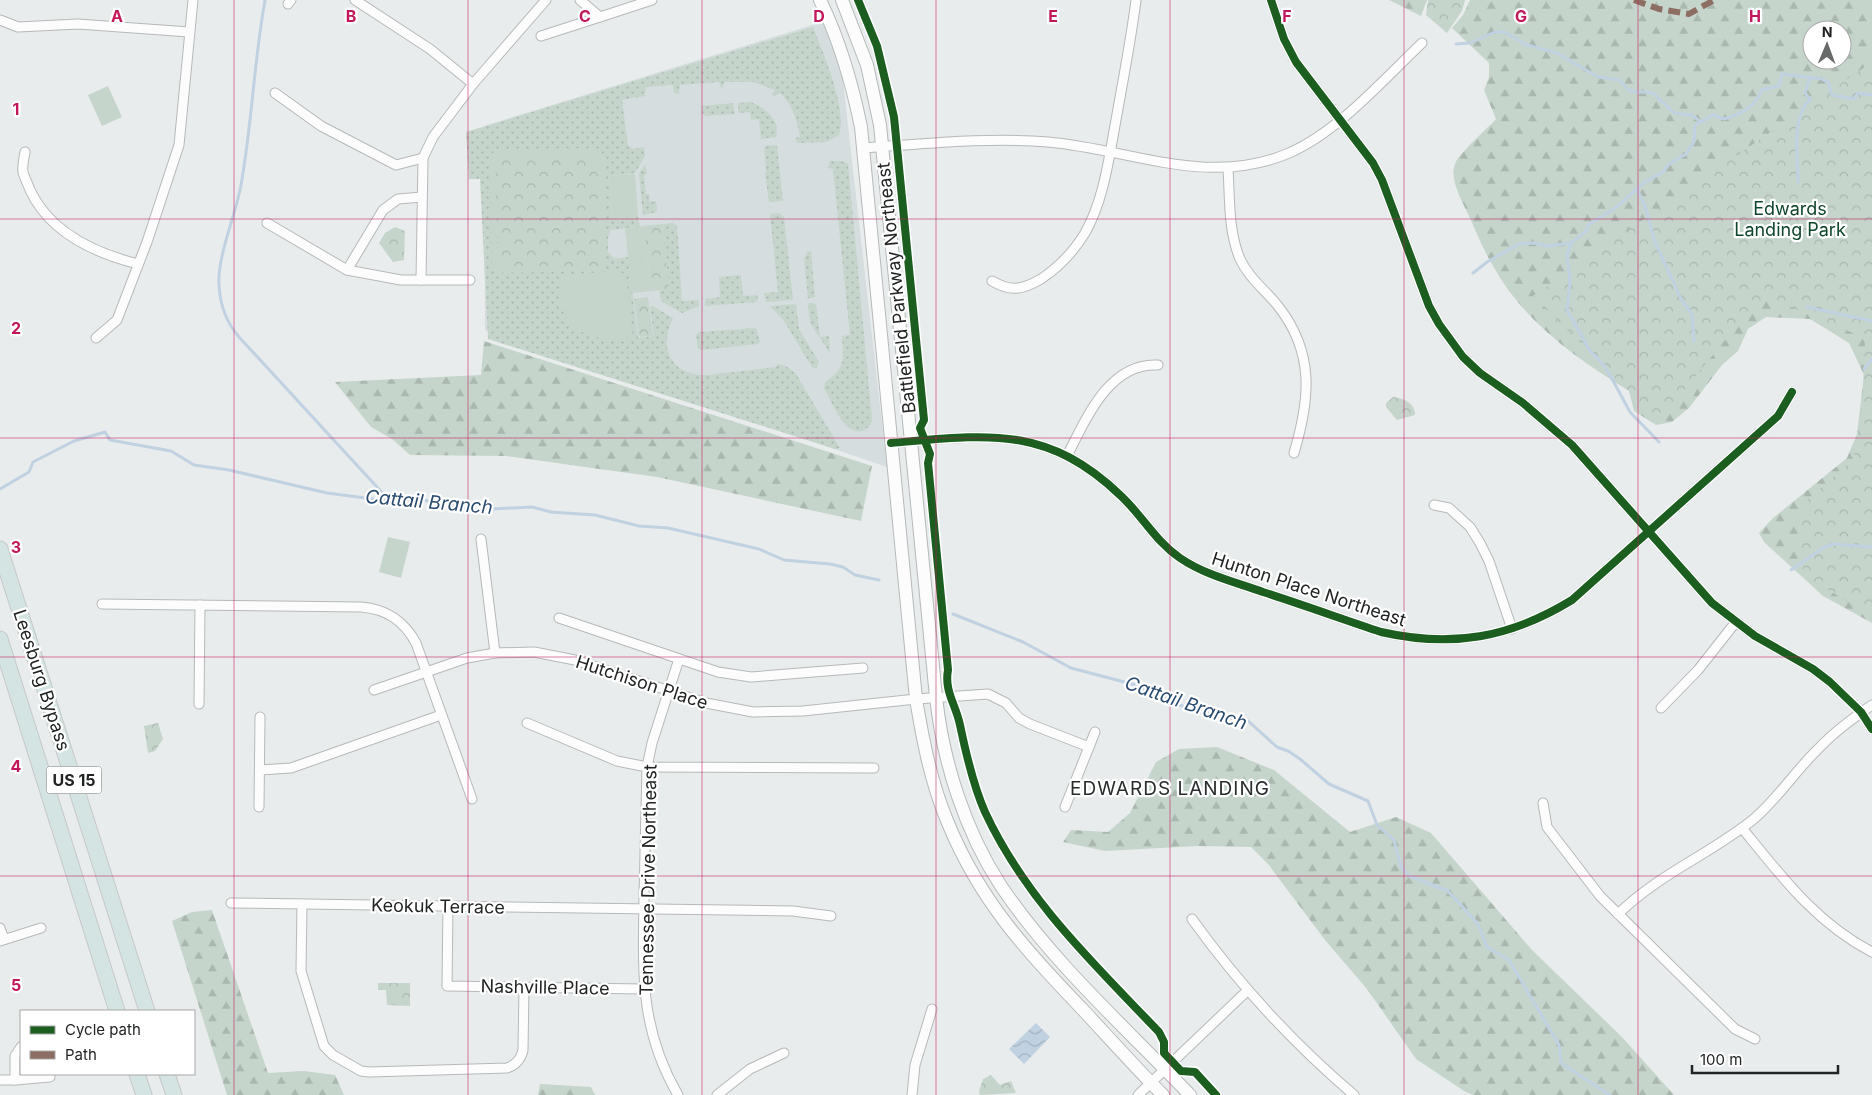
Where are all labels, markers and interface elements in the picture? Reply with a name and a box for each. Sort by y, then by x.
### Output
text: A [111,6,123,26]
text: B [346,6,356,26]
text: C [579,6,591,26]
text: D [813,6,825,26]
text: E [1048,6,1058,26]
text: F [1282,6,1292,26]
text: G [1515,6,1527,26]
text: H [1749,6,1761,26]
north arrow [1802,20,1852,70]
text: N [1822,23,1833,40]
text: 1 [13,99,19,119]
street label: Battlefield Parkway Northeast [872,161,920,415]
park label: Edwards Landing Park [1734,198,1846,240]
text: 2 [11,318,21,338]
water label: Cattail Branch [364,485,494,519]
text: 3 [11,537,21,557]
street label: Hunton Place Northeast [1209,548,1409,630]
street label: Leesburg Bypass [9,607,75,753]
street label: Hutchison Place [573,651,711,713]
water label: Cattail Branch [1122,671,1250,735]
text: 4 [11,756,22,776]
street label: Tennessee Drive Northeast [635,764,661,996]
road number: US 15 [46,766,102,794]
district label: EDWARDS LANDING [1070,777,1270,800]
street label: Keokuk Terrace [371,894,505,918]
text: 5 [11,975,21,995]
street label: Nashville Place [480,975,610,999]
legend [20,1010,195,1075]
text: Cycle path [65,1020,141,1039]
scale bar [1692,1042,1838,1074]
text: Path [65,1045,97,1064]
text: 100 m [1700,1050,1742,1069]

